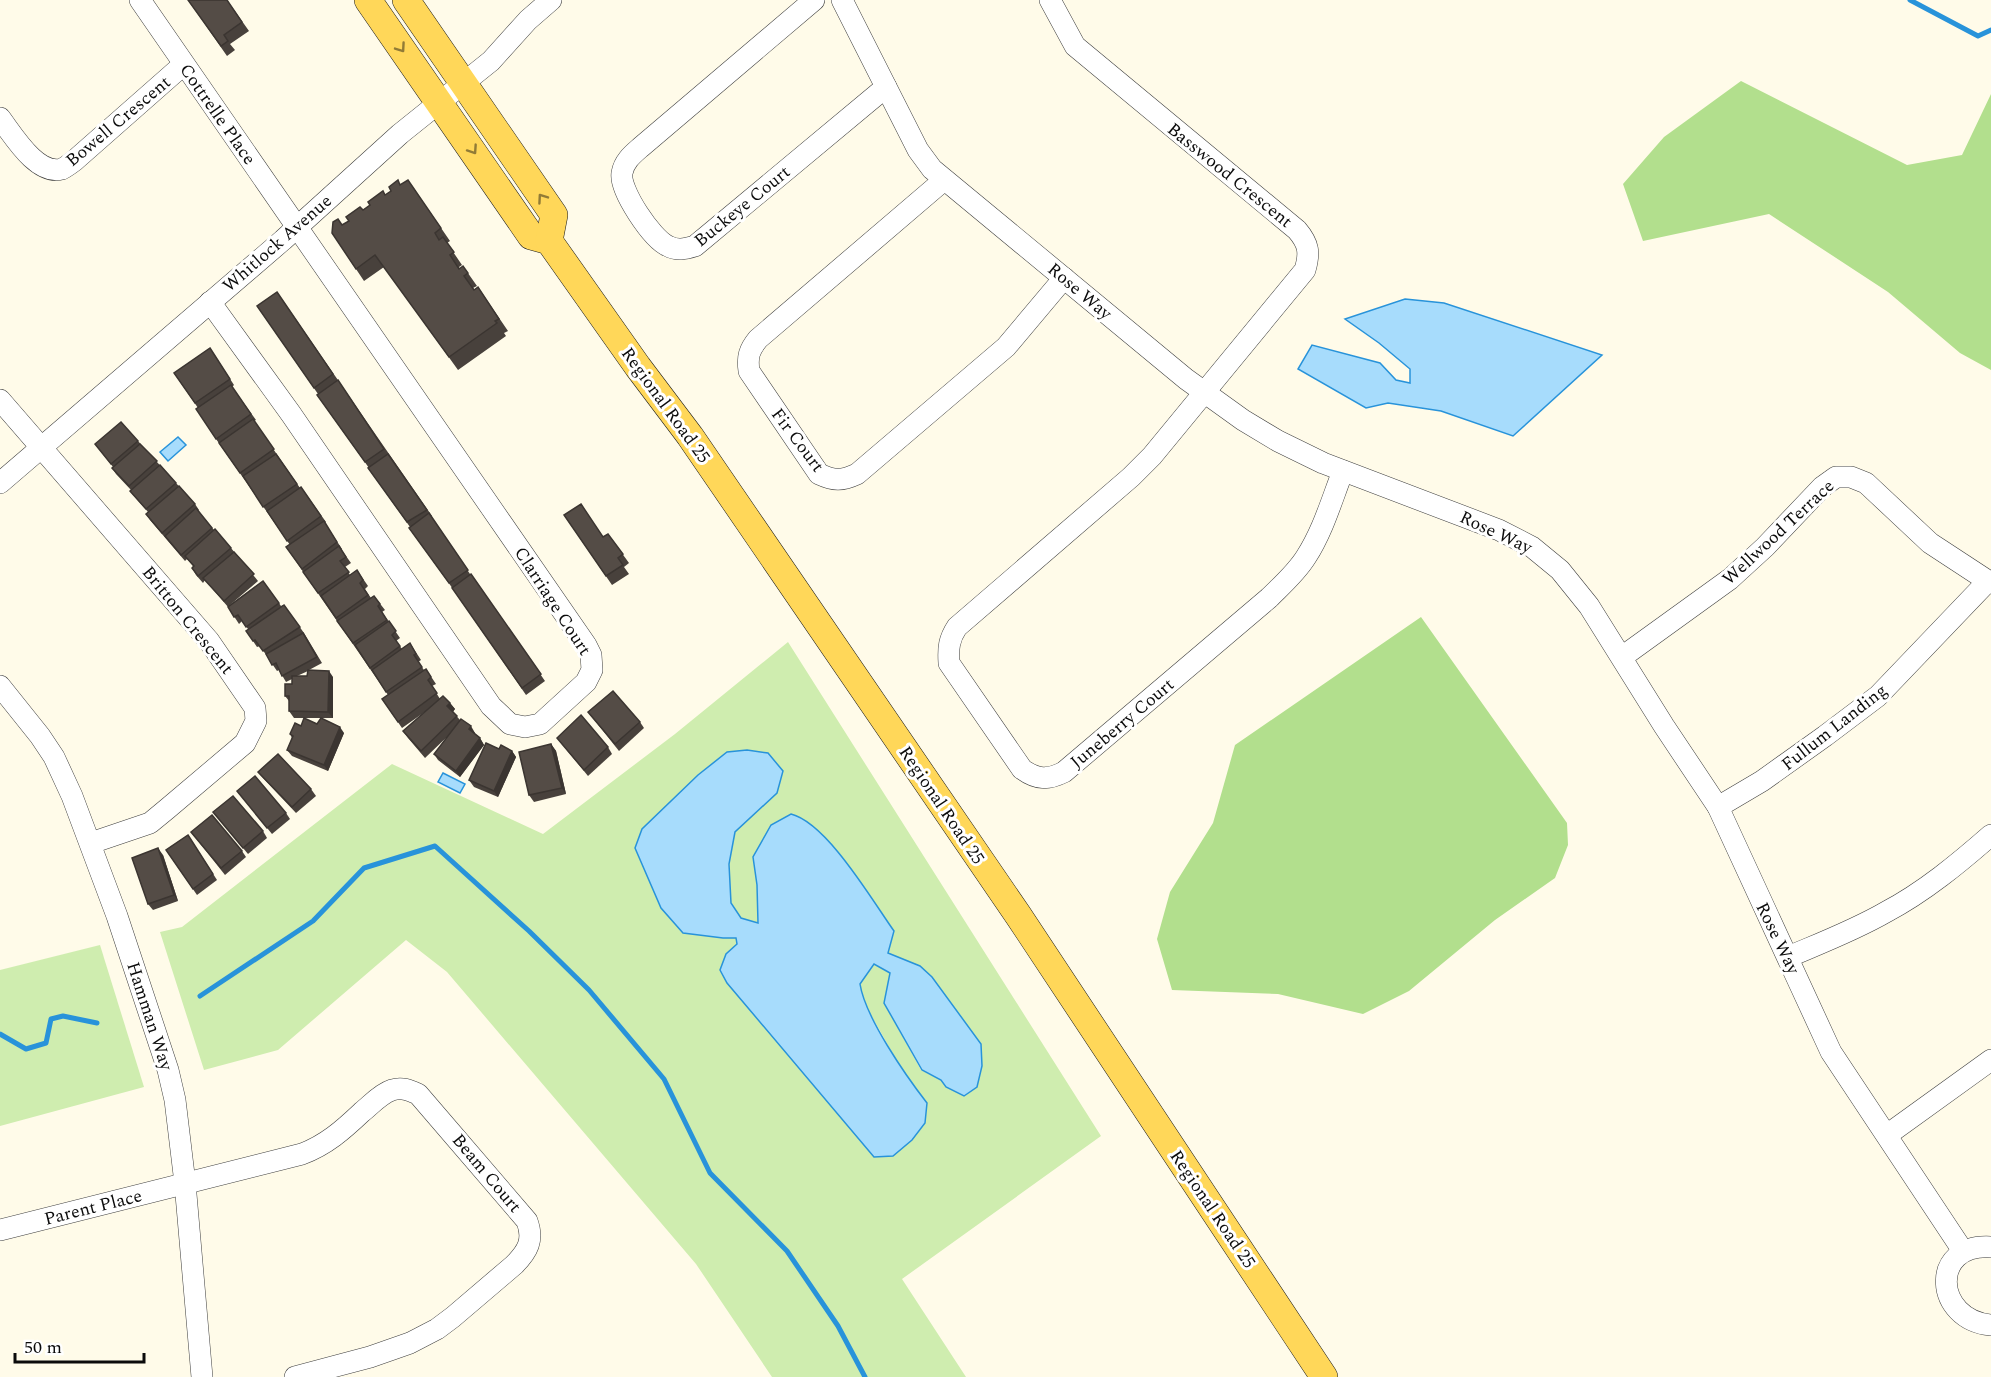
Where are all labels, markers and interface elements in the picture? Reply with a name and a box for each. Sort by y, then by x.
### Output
one-way arrow [394,41,405,52]
street label: Cottrelle Place [173,58,263,170]
street label: Bowell Crescent [60,69,177,174]
street label: Basswood Crescent [1161,116,1298,235]
one-way arrow [466,144,477,155]
street label: Buckeye Court [688,159,796,254]
street label: Whitlock Avenue [216,188,338,299]
one-way arrow [538,193,549,204]
street label: Rose Way [1041,256,1119,327]
street label: Regional Road 25 [614,342,717,469]
street label: Fir Court [764,402,831,478]
street label: Wellwood Terrace [1716,473,1841,592]
street label: Rose Way [1455,504,1538,562]
street label: Clarriage Court [507,541,598,661]
street label: Britton Crescent [135,560,240,680]
street label: Juneberry Court [1064,672,1180,775]
street label: Fullum Landing [1775,677,1893,777]
street label: Regional Road 25 [892,741,991,870]
street label: Rose Way [1748,898,1807,980]
street label: Hamman Way [119,958,180,1075]
street label: Beam Court [445,1128,528,1219]
street label: Regional Road 25 [1163,1145,1262,1274]
street label: Parent Place [41,1182,145,1233]
scale bar [15,1326,144,1364]
text: 50 m [24,1334,62,1361]

